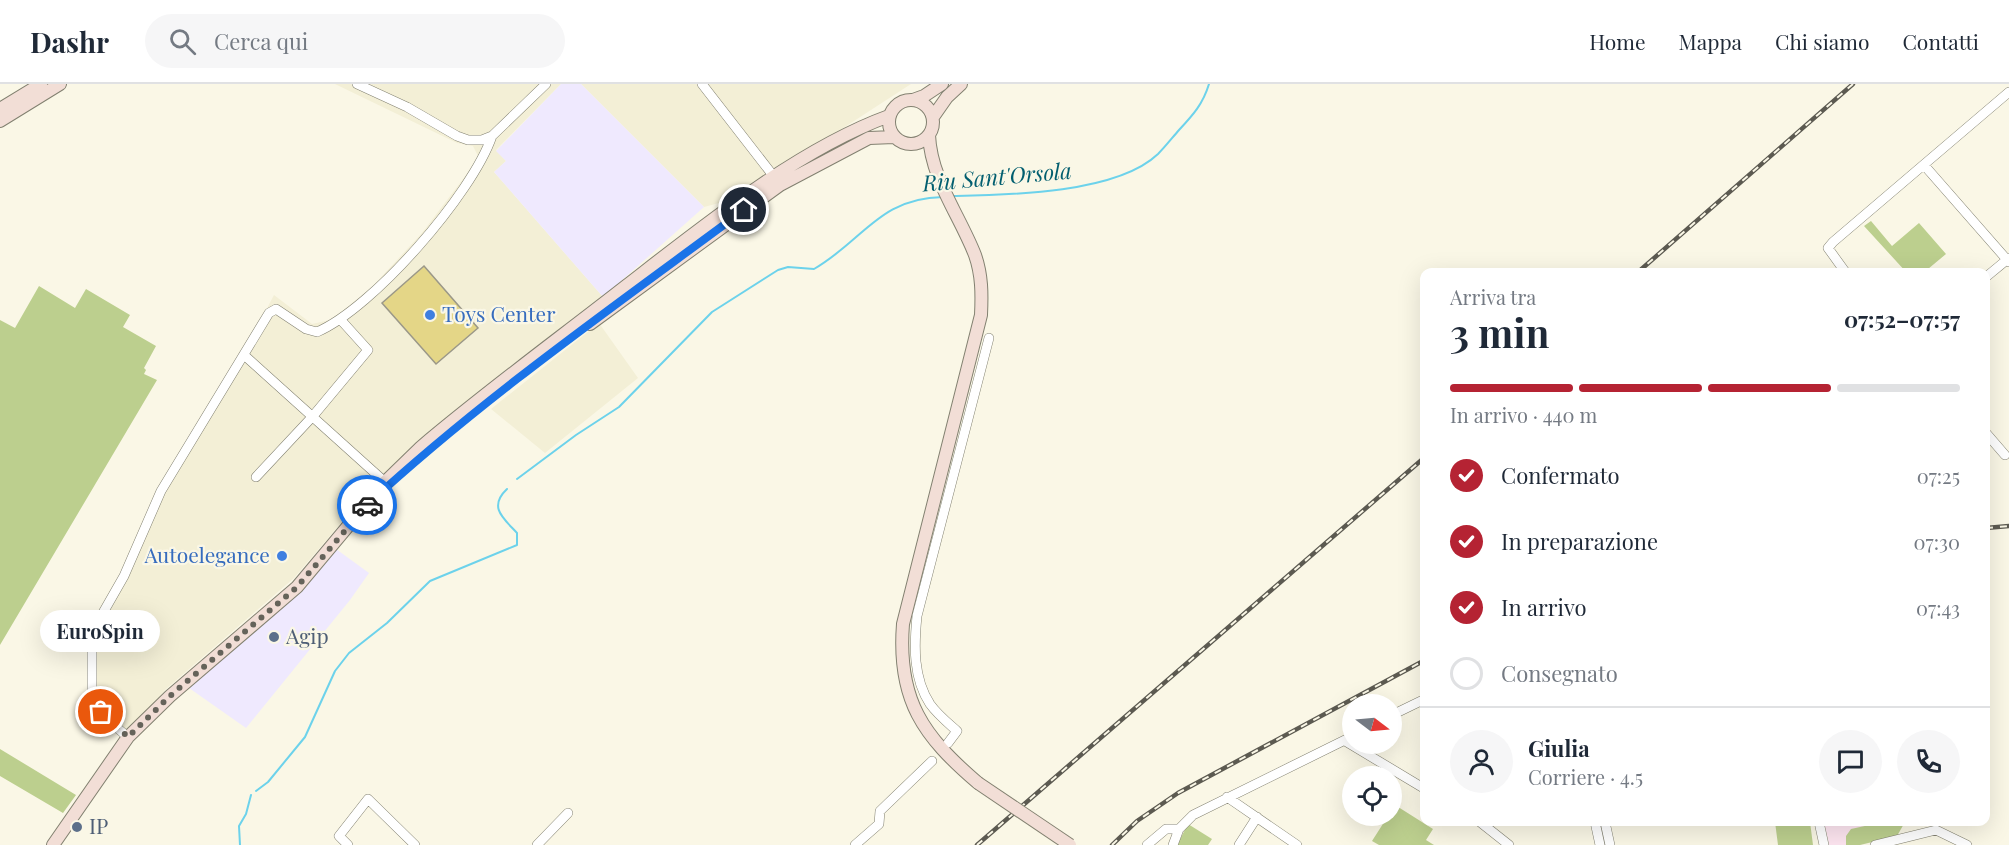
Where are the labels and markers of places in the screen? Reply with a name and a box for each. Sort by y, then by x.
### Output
pin [718,184,769,235]
place label: Toys Center [442,299,556,327]
marker: Toys Center [423,308,437,322]
place label: Autoelegance [144,540,270,568]
marker: Autoelegance [275,549,289,563]
callout: EuroSpin [41,610,161,652]
place label: Agip [285,621,329,649]
marker: Agip [267,630,281,644]
pin [75,686,126,737]
place label: IP [89,811,108,839]
marker: IP [70,820,84,834]

